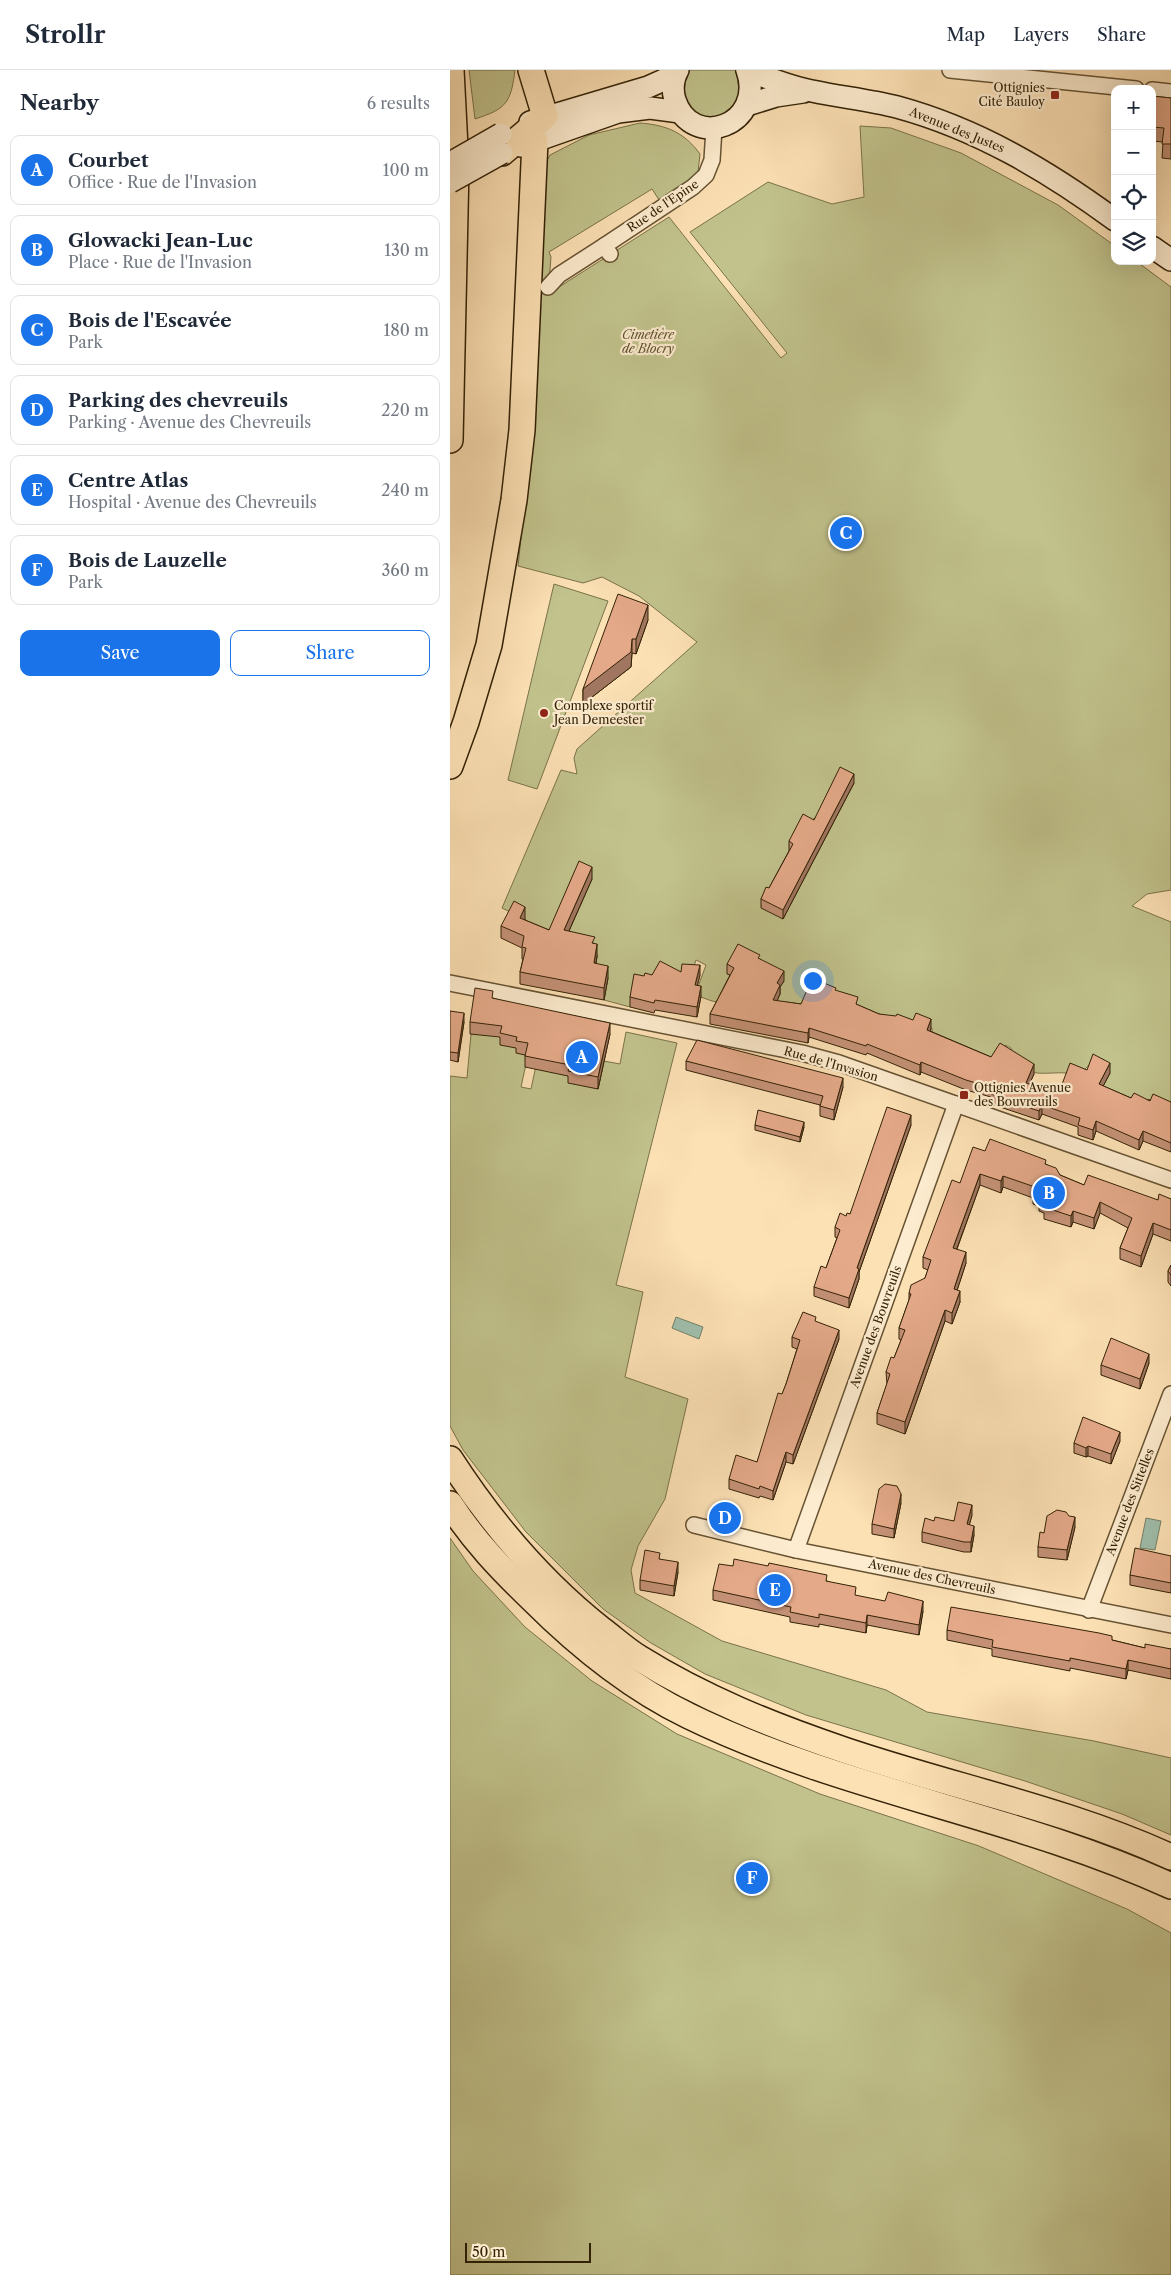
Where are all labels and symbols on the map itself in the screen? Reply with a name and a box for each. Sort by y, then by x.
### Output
place label: Ottignies Cité Bauloy [979,80,1045,109]
marker: Ottignies Cité Bauloy [1049,89,1061,101]
street label: Avenue des Justes [907,103,1007,155]
street label: Rue de l'Epine [624,176,702,235]
park label: Cimetière de Blocry [622,327,675,356]
pin: C [830,514,862,552]
place label: Complexe sportif Jean Demeester [552,698,655,727]
marker: Complexe sportif Jean Demeester [538,707,550,719]
your location [800,968,826,994]
pin: A [566,1038,598,1076]
street label: Rue de l'Invasion [782,1043,880,1084]
place label: Ottignies Avenue des Bouvreuils [974,1080,1071,1109]
marker: Ottignies Avenue des Bouvreuils [958,1089,970,1101]
pin: B [1033,1174,1065,1212]
street label: Avenue des Bouvreuils [846,1264,905,1391]
street label: Avenue des Sittelles [1102,1446,1157,1558]
pin: D [709,1499,741,1537]
street label: Avenue des Chevreuils [866,1556,997,1597]
pin: E [759,1571,791,1609]
pin: F [736,1859,768,1897]
scale bar [465,2240,591,2263]

